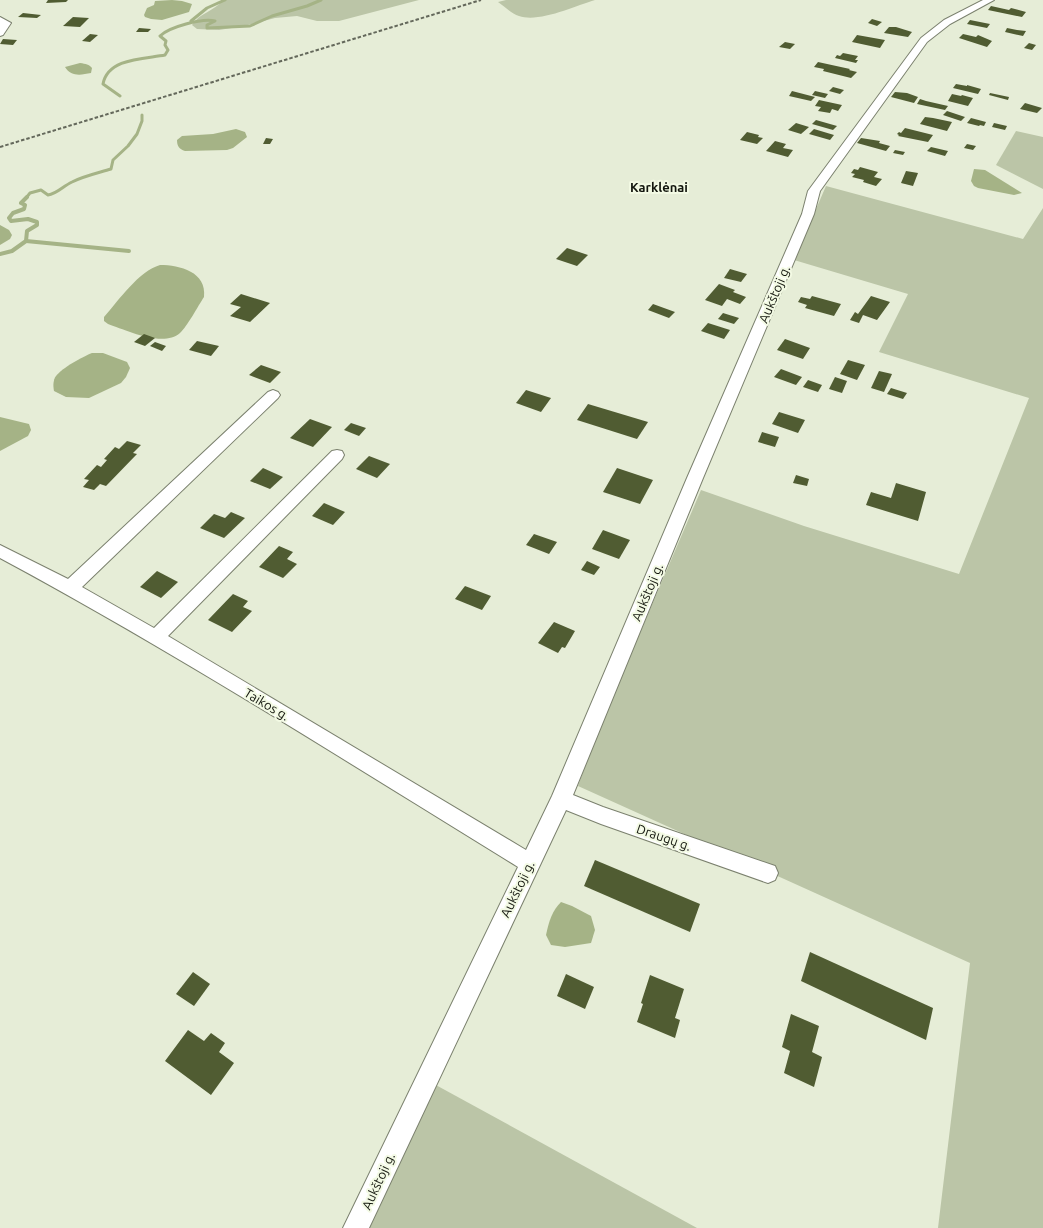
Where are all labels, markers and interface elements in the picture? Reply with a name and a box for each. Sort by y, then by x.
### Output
district label: Karklėnai [630,180,688,194]
street label: Aukštoji g. [756,263,792,325]
street label: Aukštoji g. [629,561,665,623]
street label: Taikos g. [242,685,292,723]
street label: Draugų g. [635,821,693,853]
street label: Aukštoji g. [497,859,537,919]
street label: Aukštoji g. [359,1151,397,1211]

